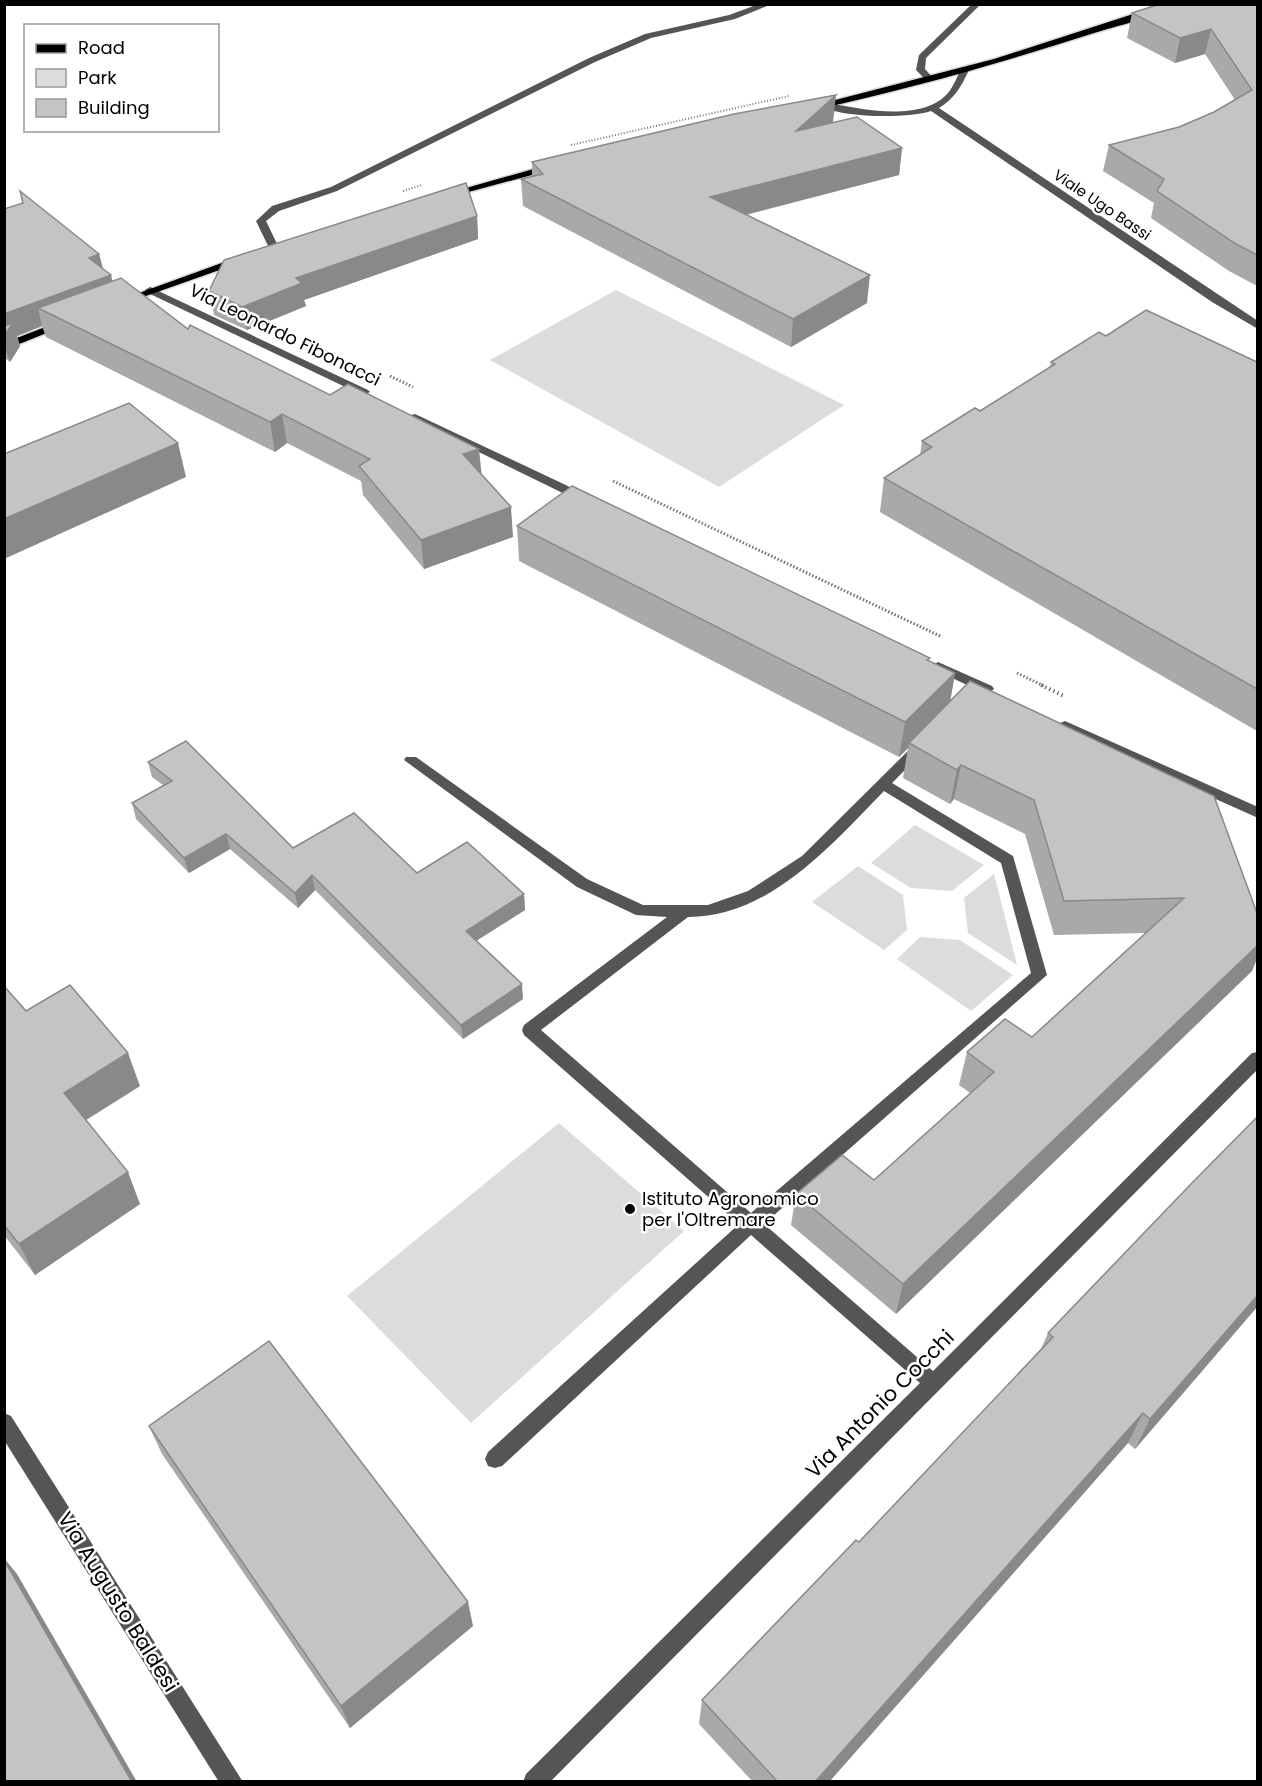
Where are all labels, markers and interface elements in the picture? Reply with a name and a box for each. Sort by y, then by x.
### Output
legend [24,24,219,132]
text: Road [78,35,125,60]
text: Park [78,65,117,90]
text: Building [78,95,150,120]
street label: Viale Ugo Bassi [1049,164,1155,245]
street label: Via Leonardo Fibonacci [185,277,385,392]
place label: Istituto Agronomico per l'Oltremare [642,1186,819,1232]
marker: Istituto Agronomico per l'Oltremare [623,1202,637,1216]
street label: Via Antonio Cocchi [799,1323,960,1484]
street label: Via Augusto Baldesi [51,1506,186,1697]

